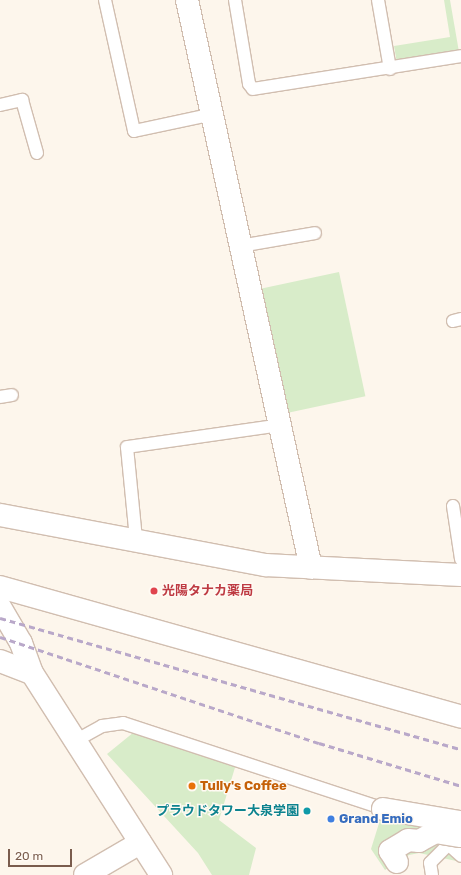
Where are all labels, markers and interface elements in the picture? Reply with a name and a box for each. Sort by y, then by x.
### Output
place label: 光陽タナカ薬局 [162,583,253,599]
marker: 光陽タナカ薬局 [149,586,159,596]
place label: Tully's Coffee [200,778,287,794]
marker: Tully's Coffee [187,781,197,791]
place label: プラウドタワー大泉学園 [156,803,299,819]
marker: プラウドタワー大泉学園 [302,806,312,816]
place label: Grand Emio [339,811,413,827]
marker: Grand Emio [326,814,336,824]
scale bar [10,841,74,867]
text: 20 m [15,849,43,863]

